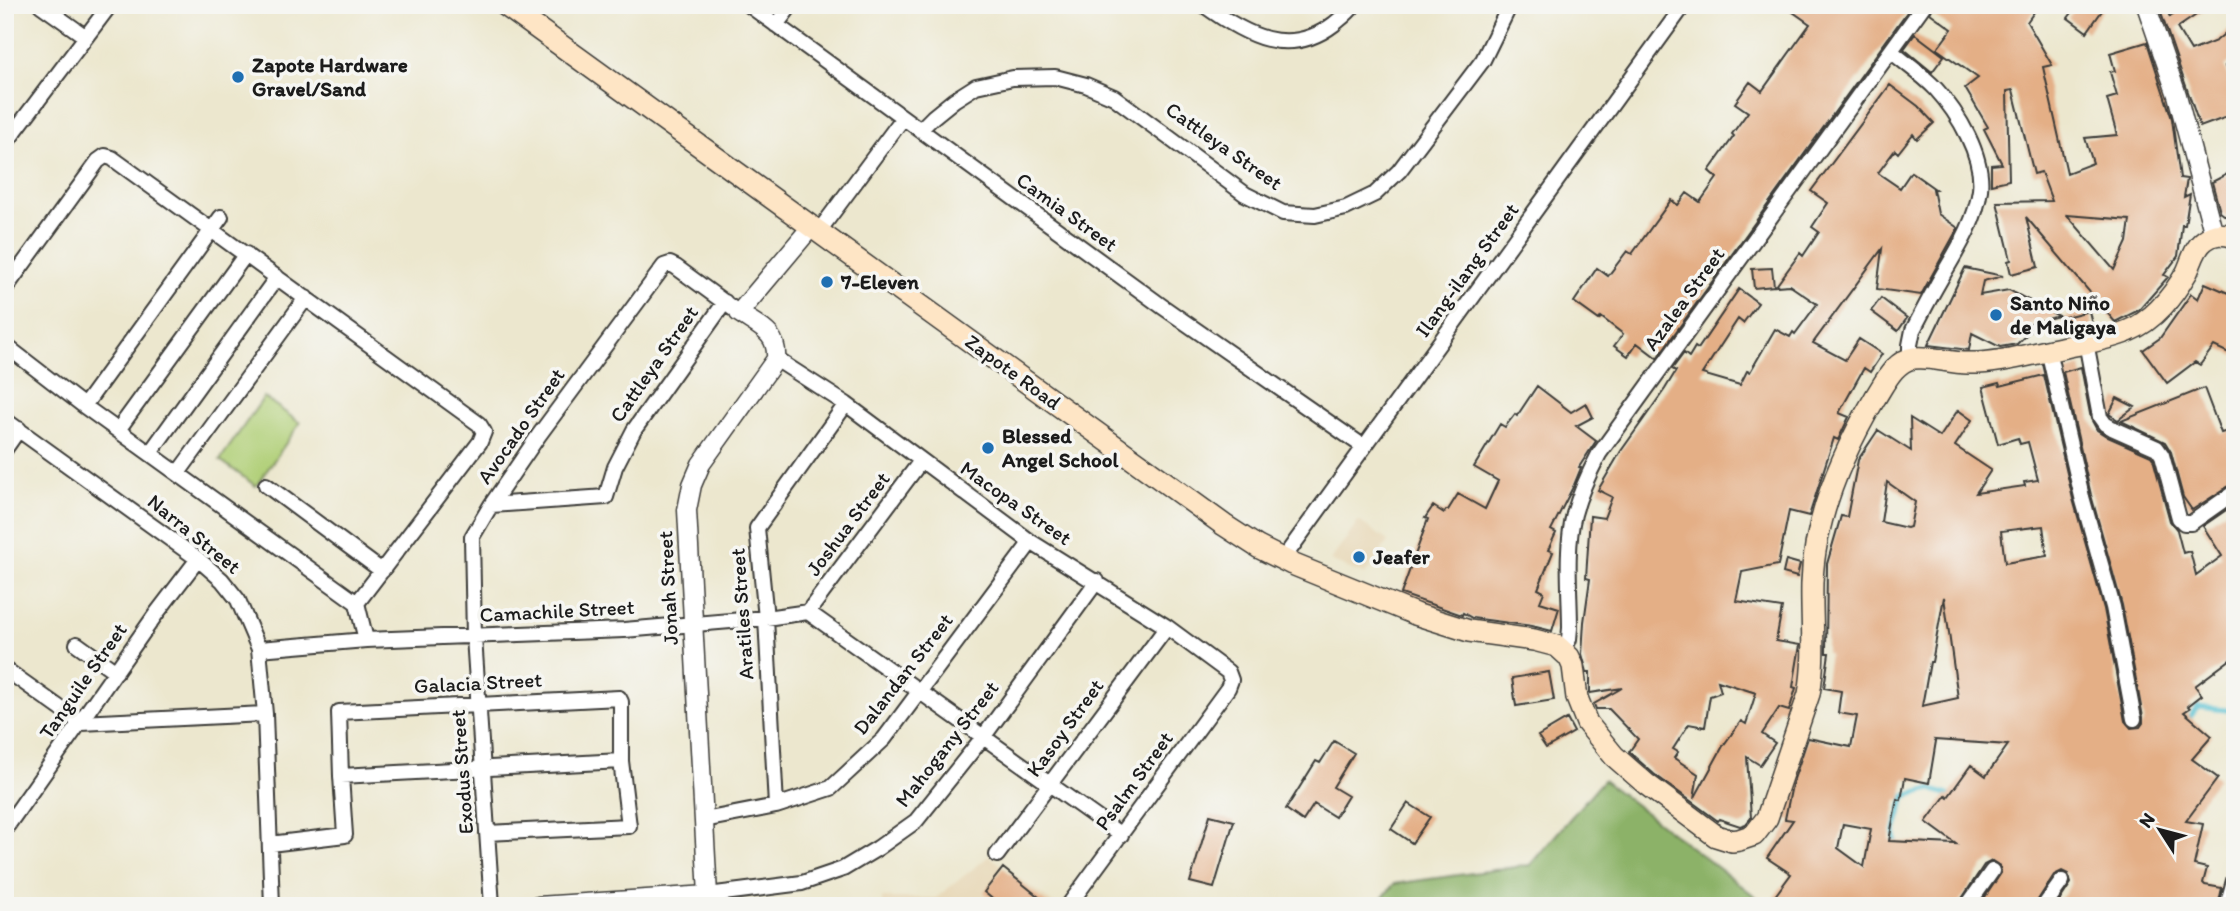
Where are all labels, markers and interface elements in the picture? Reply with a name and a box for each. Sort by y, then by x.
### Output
place label: Zapote Hardware Gravel/Sand [252,52,408,101]
marker: Zapote Hardware Gravel/Sand [230,69,246,85]
street label: Cattleya Street [1161,96,1288,195]
street label: Camia Street [1012,167,1123,257]
street label: Ilang-ilang Street [1410,198,1524,342]
street label: Azalea Street [1638,242,1730,355]
place label: 7-Eleven [840,269,919,294]
marker: 7-Eleven [819,274,835,290]
place label: Santo Niño de Maligaya [2010,290,2117,340]
street label: Cattleya Street [604,300,703,427]
marker: Santo Niño de Maligaya [1988,307,2004,323]
street label: Zapote Road [960,328,1067,415]
street label: Avocado Street [471,363,570,488]
place label: Blessed Angel School [1001,423,1119,473]
marker: Blessed Angel School [980,440,996,456]
street label: Macopa Street [956,455,1077,550]
street label: Joshua Street [800,467,895,581]
street label: Narra Street [143,489,246,579]
street label: Jonah Street [652,530,683,646]
place label: Jeafer [1372,544,1431,569]
street label: Aratiles Street [724,547,759,681]
marker: Jeafer [1351,549,1367,565]
street label: Camachile Street [479,594,635,627]
street label: Dalandan Street [847,608,958,739]
street label: Tanguile Street [33,618,132,744]
street label: Galacia Street [413,667,543,698]
street label: Kasoy Street [1021,674,1109,782]
street label: Mahogany Street [890,675,1004,812]
street label: Exodus Street [445,709,478,835]
street label: Psalm Street [1089,726,1178,835]
north arrow [2124,796,2194,866]
text: N [2134,808,2160,832]

